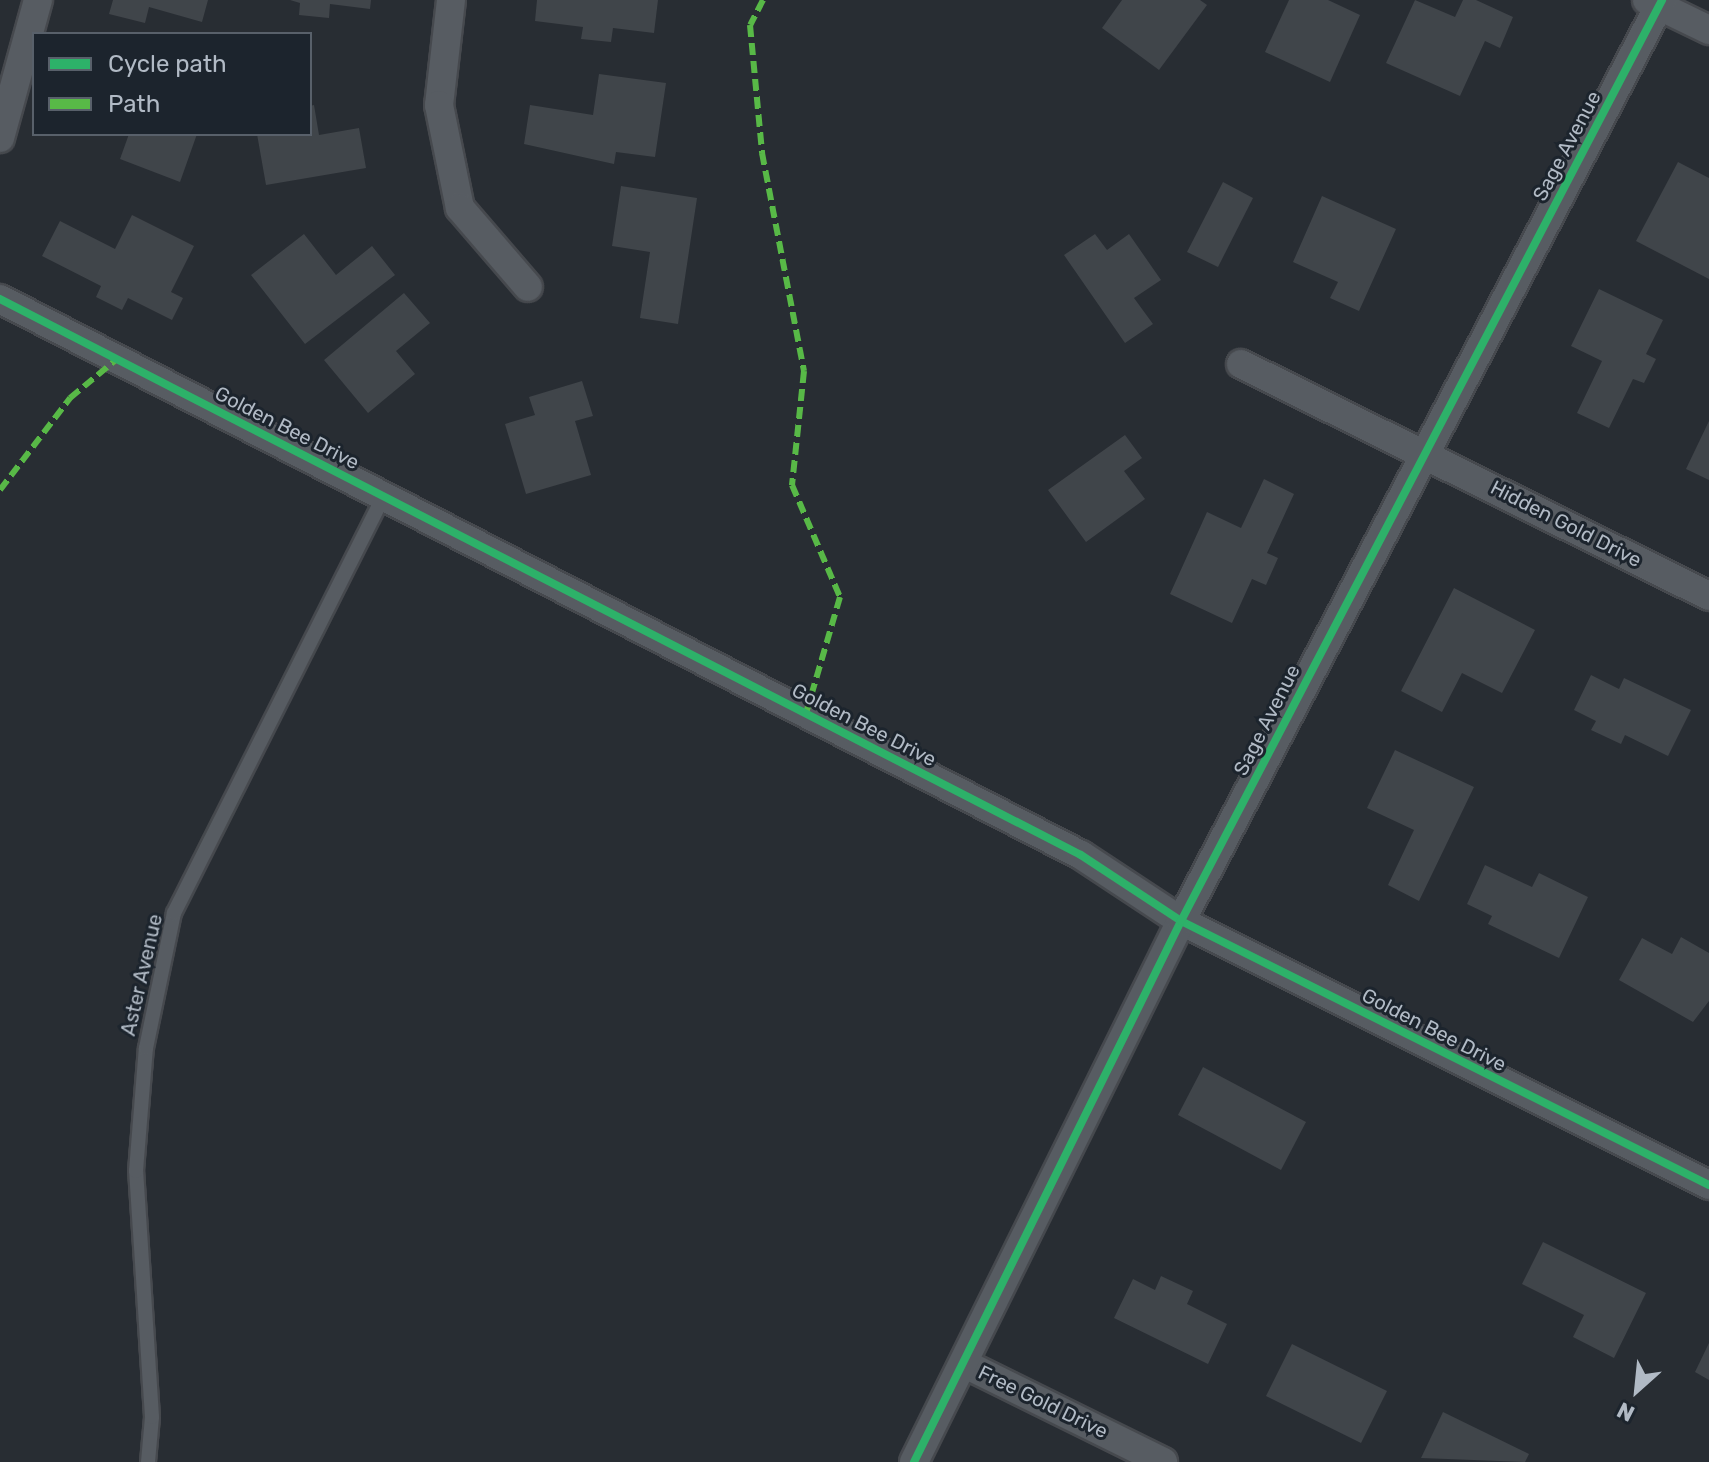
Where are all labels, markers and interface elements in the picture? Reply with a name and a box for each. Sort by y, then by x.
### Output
legend [32,32,312,136]
text: Cycle path [108,50,227,78]
street label: Sage Avenue [1528,87,1606,205]
text: Path [108,90,160,118]
street label: Golden Bee Drive [211,381,363,475]
street label: Hidden Gold Drive [1487,476,1645,572]
street label: Sage Avenue [1229,660,1305,780]
street label: Golden Bee Drive [788,678,940,772]
street label: Aster Avenue [116,911,168,1039]
street label: Golden Bee Drive [1358,983,1510,1077]
north arrow [1597,1350,1677,1430]
street label: Free Gold Drive [974,1360,1112,1444]
text: N [1613,1396,1639,1427]

